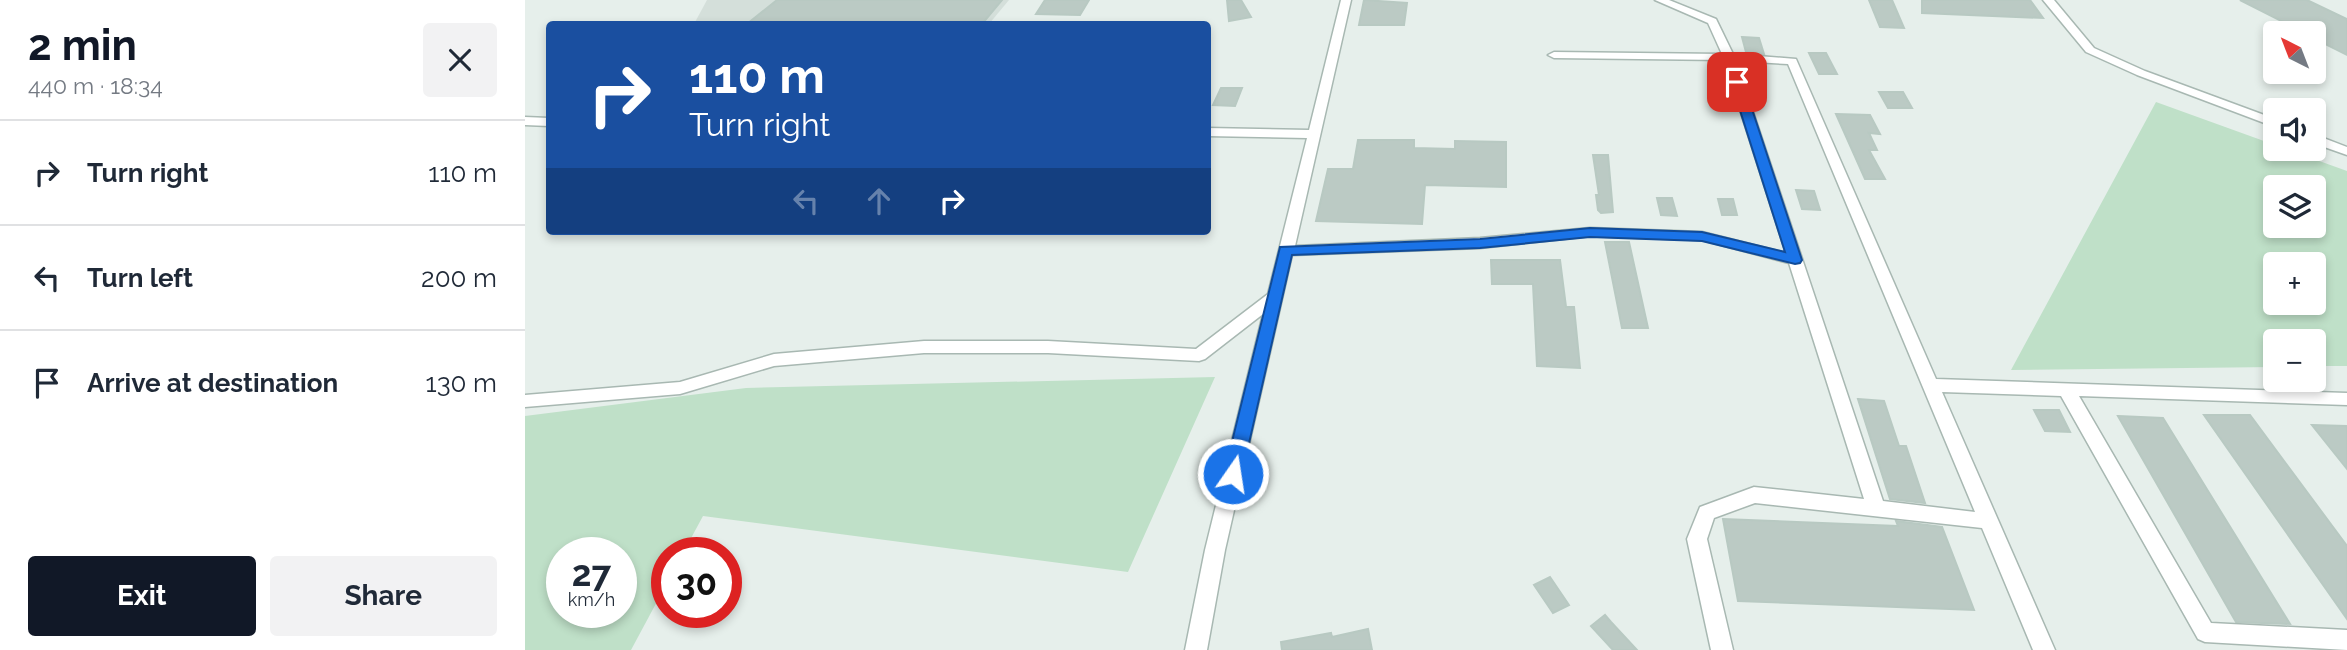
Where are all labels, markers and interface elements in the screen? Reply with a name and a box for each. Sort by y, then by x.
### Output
text: 2 min [28,21,137,70]
north arrow [2263,21,2326,84]
map controls [2263,21,2326,392]
button: close [423,23,497,97]
text: 110 m [689,47,825,104]
icon: right [574,49,665,140]
pin [1707,52,1767,112]
icon: arrive [1718,63,1756,101]
text: 440 m · 18:34 [28,72,163,99]
button: sound [2263,98,2326,161]
text: Turn right [689,106,830,143]
icon: right [28,154,66,192]
text: Turn right [87,158,208,188]
text: 110 m [428,158,497,188]
button: layers [2263,175,2326,238]
icon: left [787,182,825,220]
icon: ahead [860,182,898,220]
icon: right [933,182,971,220]
button: + [2263,252,2326,315]
icon: left [28,259,66,297]
text: Turn left [87,263,193,293]
text: 200 m [421,263,497,293]
button: − [2263,329,2326,392]
icon: arrive [28,364,66,402]
text: Arrive at destination [87,368,338,398]
text: 130 m [426,368,497,398]
position arrow [1196,437,1270,511]
speed limit sign: 30 [651,537,742,628]
text: 27 [572,553,611,594]
button: Exit [28,556,256,636]
button: Share [270,556,497,636]
text: km/h [568,589,615,610]

